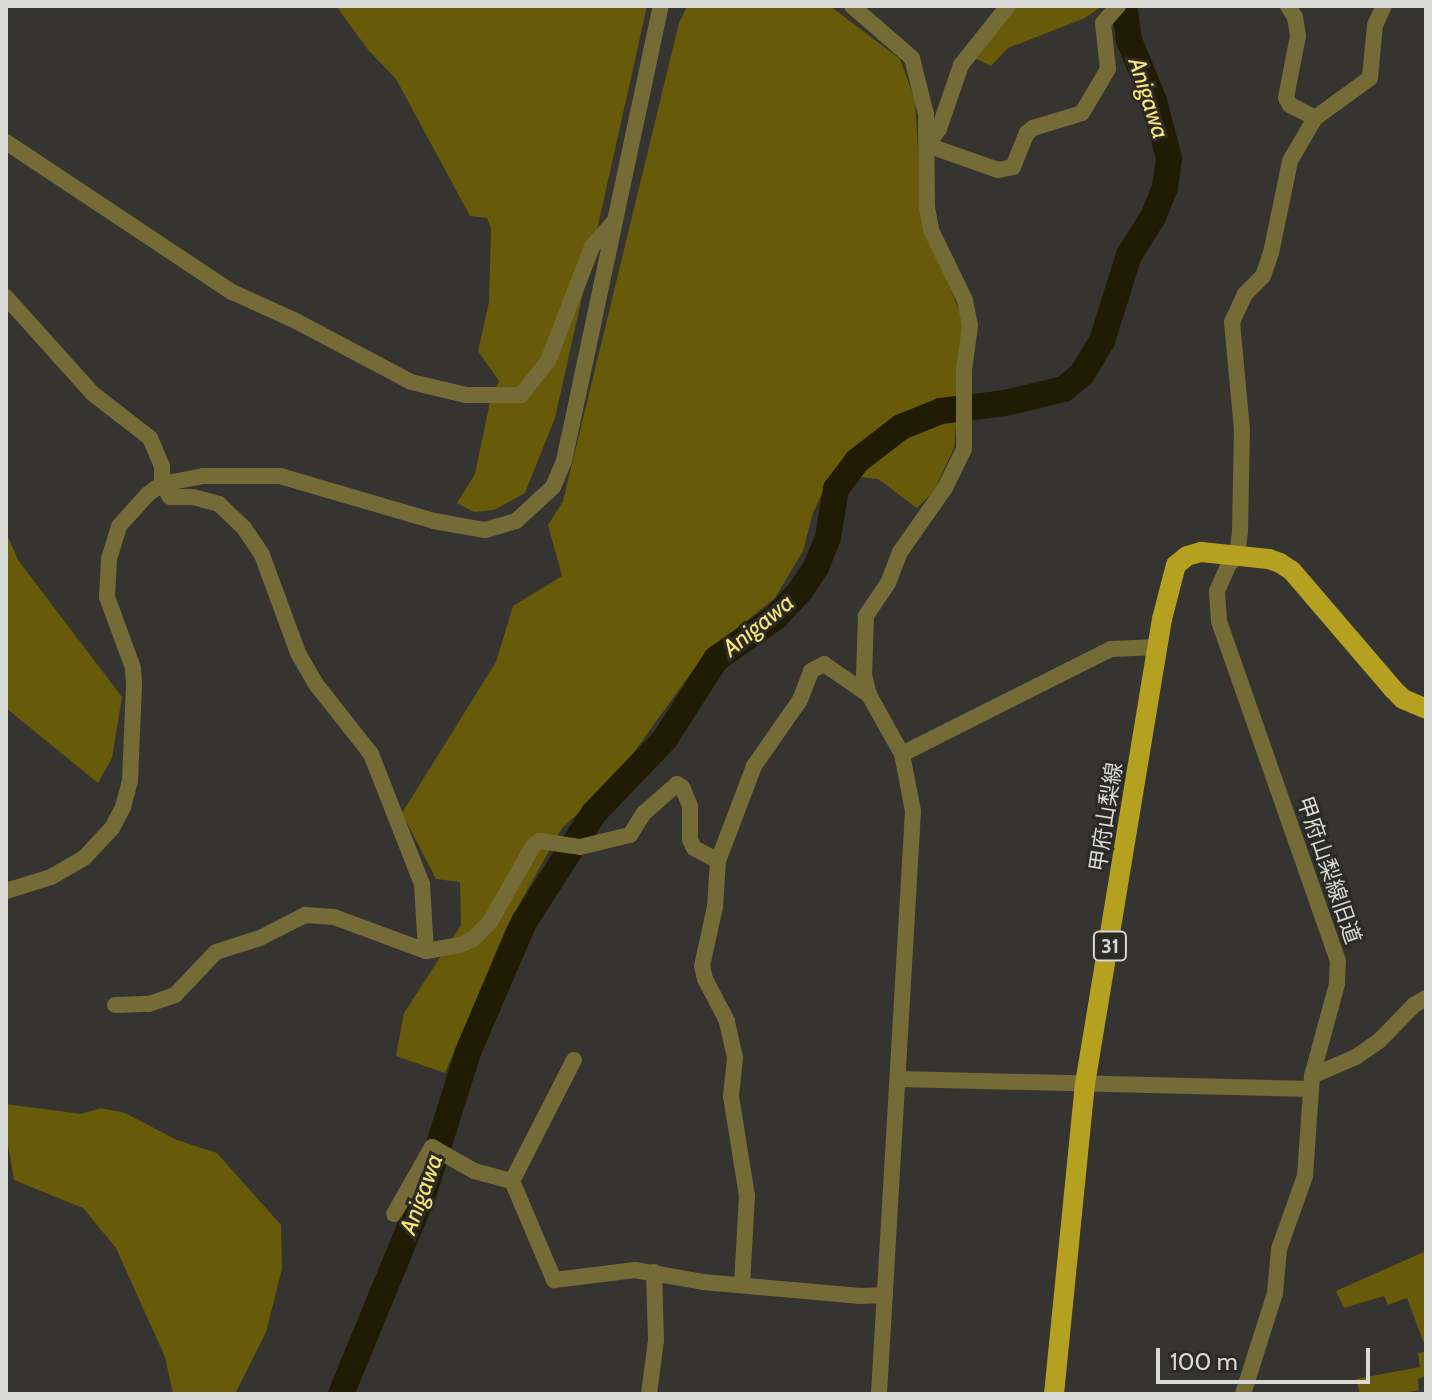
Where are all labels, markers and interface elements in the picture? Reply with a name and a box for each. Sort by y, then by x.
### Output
water label: Anigawa [1122,54,1176,142]
water label: Anigawa [716,587,800,663]
street label: 甲府山梨線 [1084,761,1128,873]
street label: 甲府山梨線旧道 [1291,793,1367,947]
road number: 31 [1092,930,1128,962]
water label: Anigawa [393,1150,449,1238]
scale bar [1160,1332,1374,1382]
text: 100 m [1170,1347,1238,1376]

